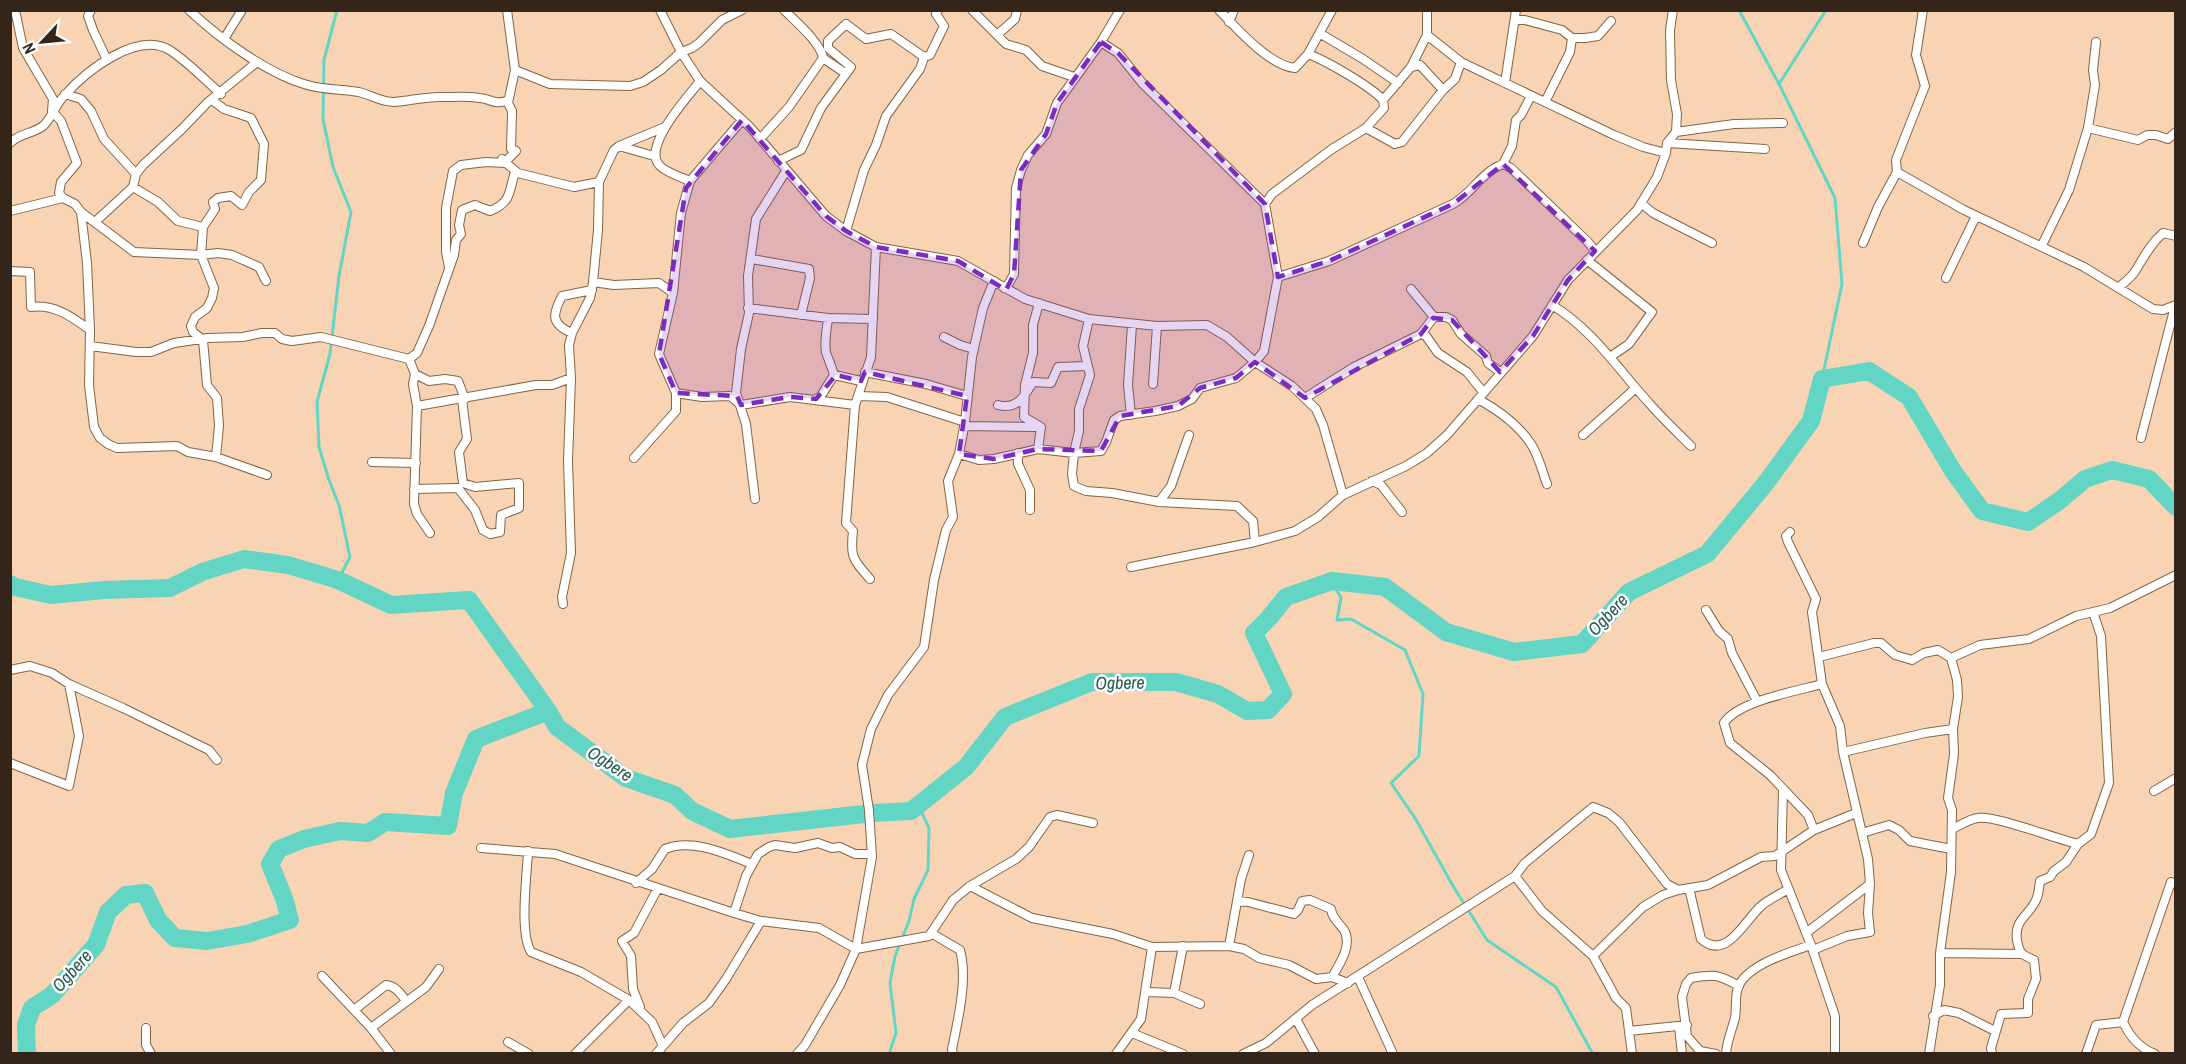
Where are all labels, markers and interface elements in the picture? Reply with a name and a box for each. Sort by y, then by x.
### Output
north arrow [12,12,72,72]
text: N [17,39,40,58]
water label: Ogbere [1582,588,1634,641]
water label: Ogbere [1095,670,1145,695]
water label: Ogbere [583,740,638,787]
water label: Ogbere [46,944,97,997]

